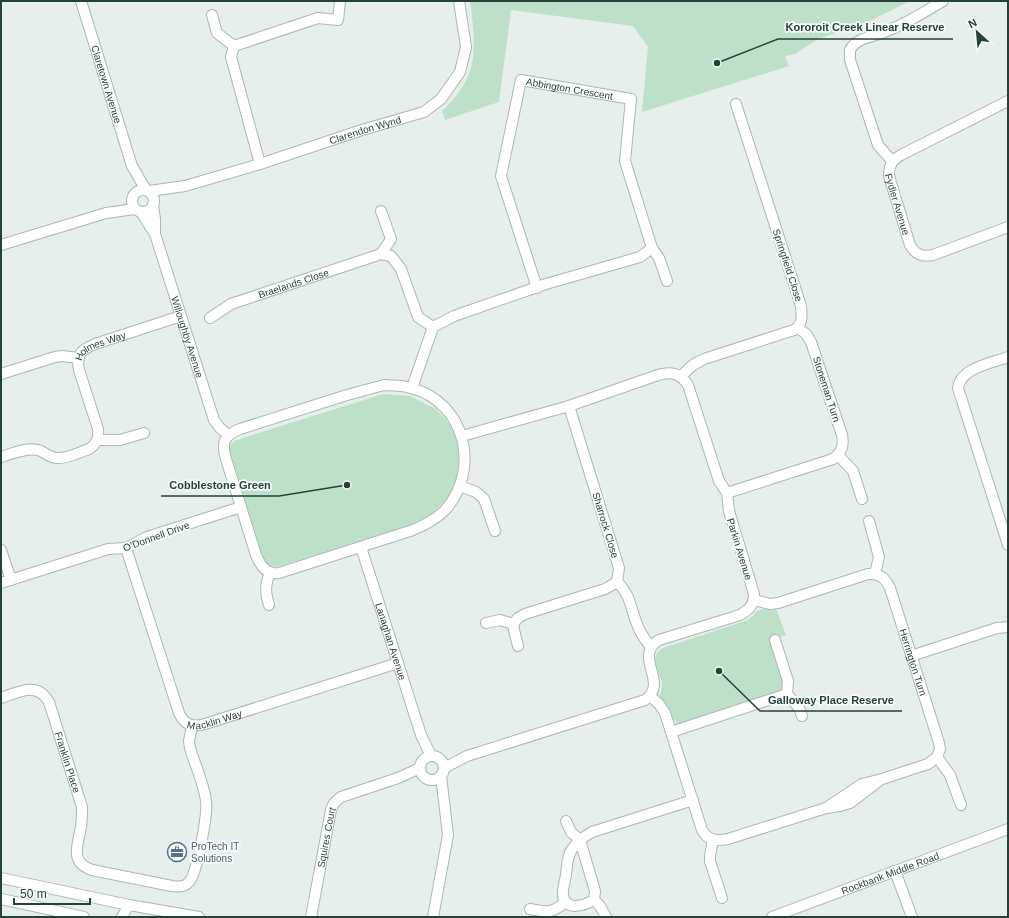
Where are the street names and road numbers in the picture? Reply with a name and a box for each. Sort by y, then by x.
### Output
street label: Claretown Avenue [89,44,124,125]
street label: Abbington Crescent [525,76,614,102]
street label: Clarendon Wynd [328,114,402,147]
street label: Fydler Avenue [883,172,912,237]
street label: Springfield Close [771,228,805,303]
street label: Braelands Close [257,267,331,301]
street label: Willoughby Avenue [169,295,205,380]
street label: Holmes Way [73,329,127,362]
street label: Stoneman Turn [811,355,842,423]
street label: Sharrock Close [590,491,621,560]
street label: Parkin Avenue [725,517,754,582]
street label: O'Donnell Drive [122,519,191,554]
street label: Lanaghan Avenue [373,601,408,682]
street label: Herrington Turn [897,627,929,697]
street label: Macklin Way [186,708,243,732]
street label: Franklin Place [53,730,82,795]
street label: Squires Court [315,805,338,869]
street label: Rockbank Middle Road [840,850,941,897]

